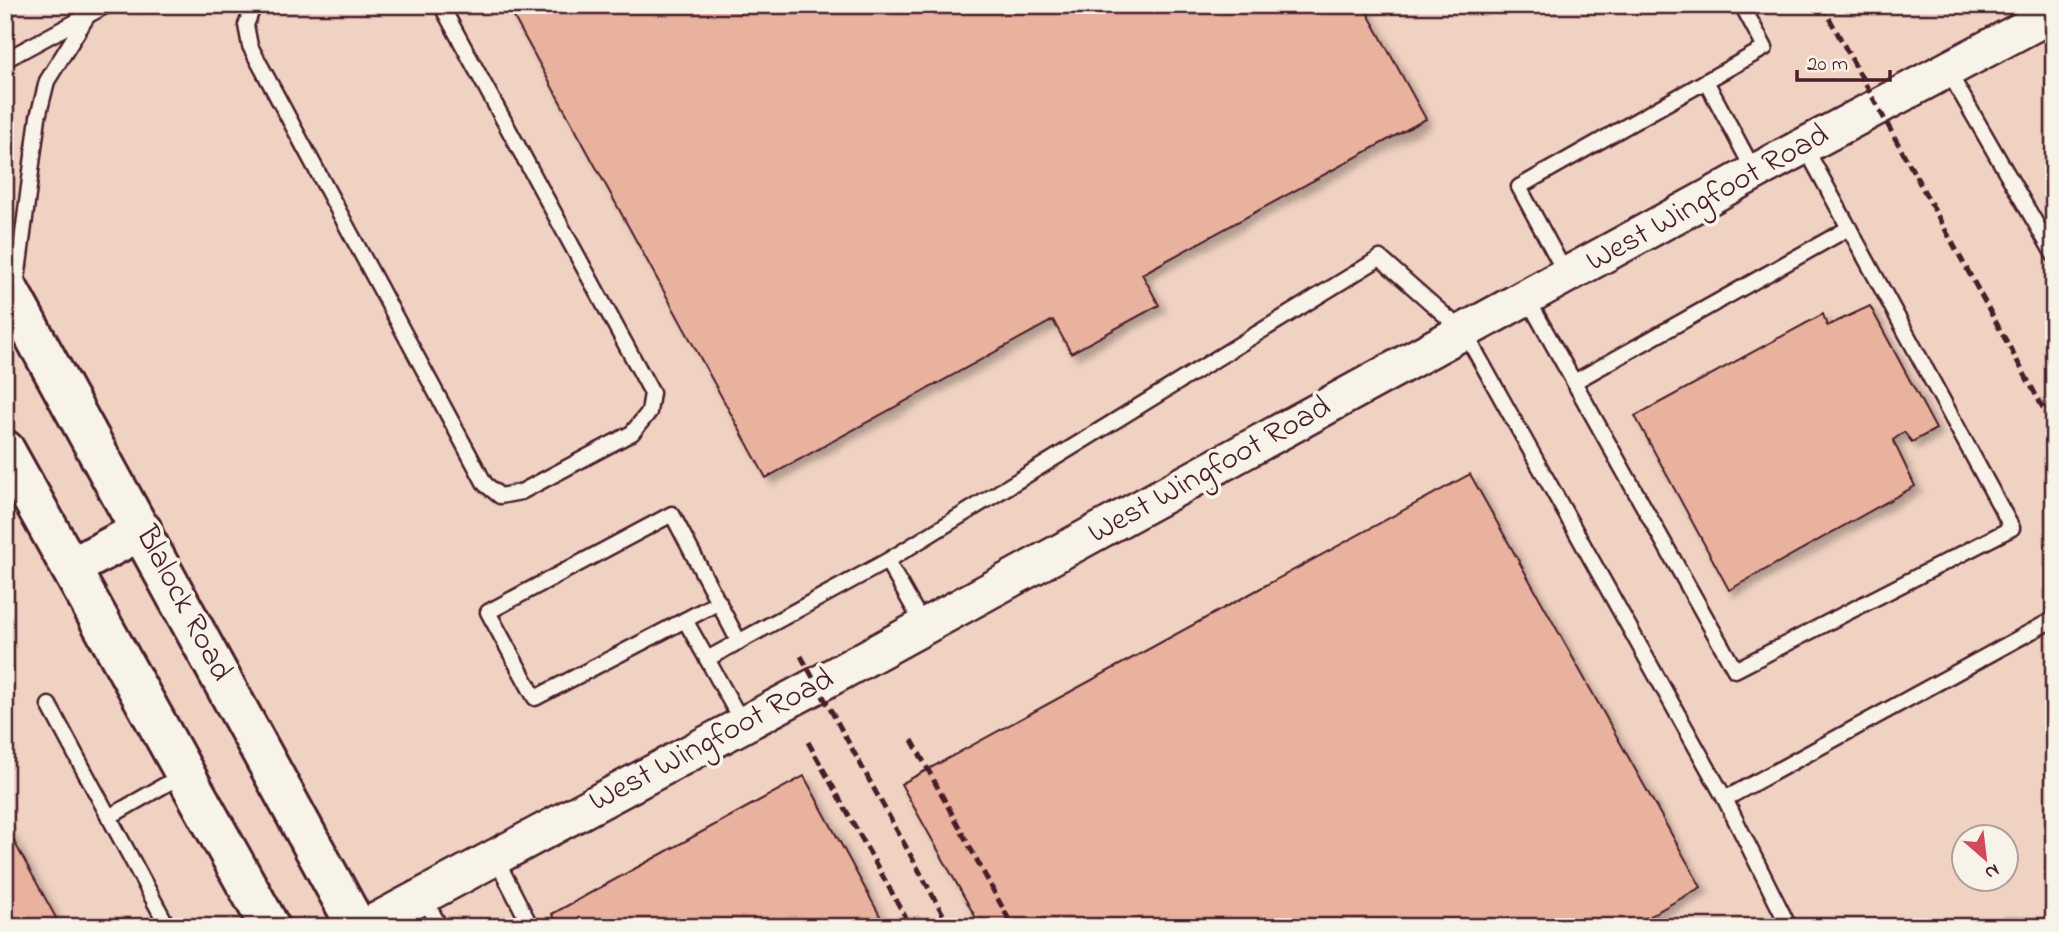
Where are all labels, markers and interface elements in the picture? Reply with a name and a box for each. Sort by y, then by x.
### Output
scale bar [1797,38,1889,82]
text: 20 m [1807,50,1848,80]
street label: West Wingfoot Road [1578,113,1838,285]
street label: West Wingfoot Road [1080,385,1340,557]
street label: Blalock Road [122,517,244,690]
street label: West Wingfoot Road [581,657,843,825]
north arrow [1951,824,2021,894]
text: N [1980,856,2004,886]

